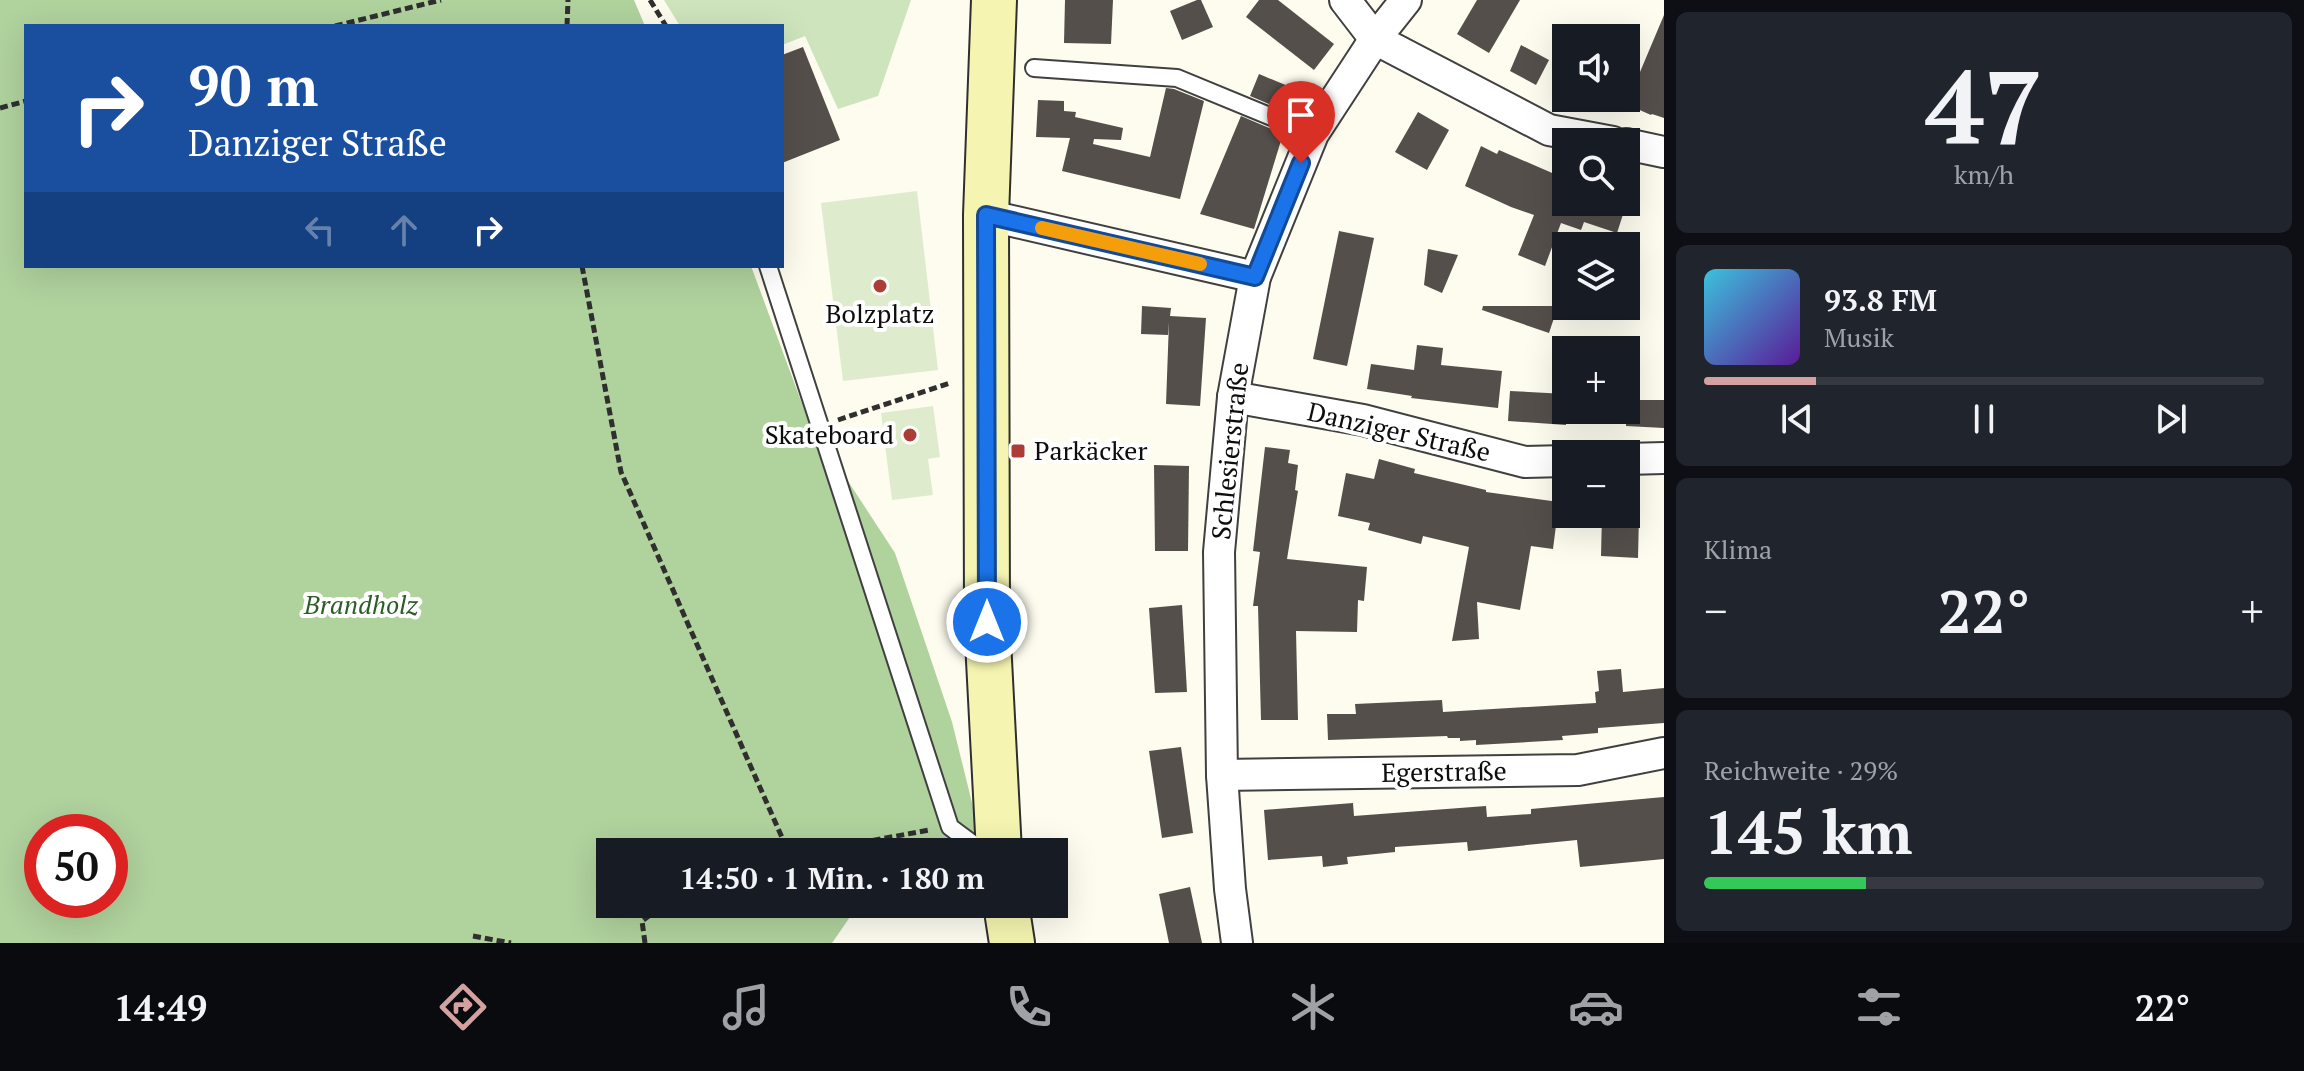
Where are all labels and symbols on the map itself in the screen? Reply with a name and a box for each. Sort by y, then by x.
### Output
pin [1267,81,1335,163]
marker: Bolzplatz [871,277,889,295]
place label: Bolzplatz [826,296,934,330]
street label: Schlesierstraße [1203,361,1255,541]
street label: Danziger Straße [1304,393,1494,469]
place label: Skateboard [765,417,894,451]
marker: Skateboard [901,426,919,444]
place label: Parkäcker [1034,433,1147,467]
marker: Parkäcker [1009,442,1027,460]
position arrow [945,580,1029,664]
park label: Brandholz [303,587,419,621]
street label: Egerstraße [1381,753,1507,789]
speed limit sign: 50 [24,814,128,918]

